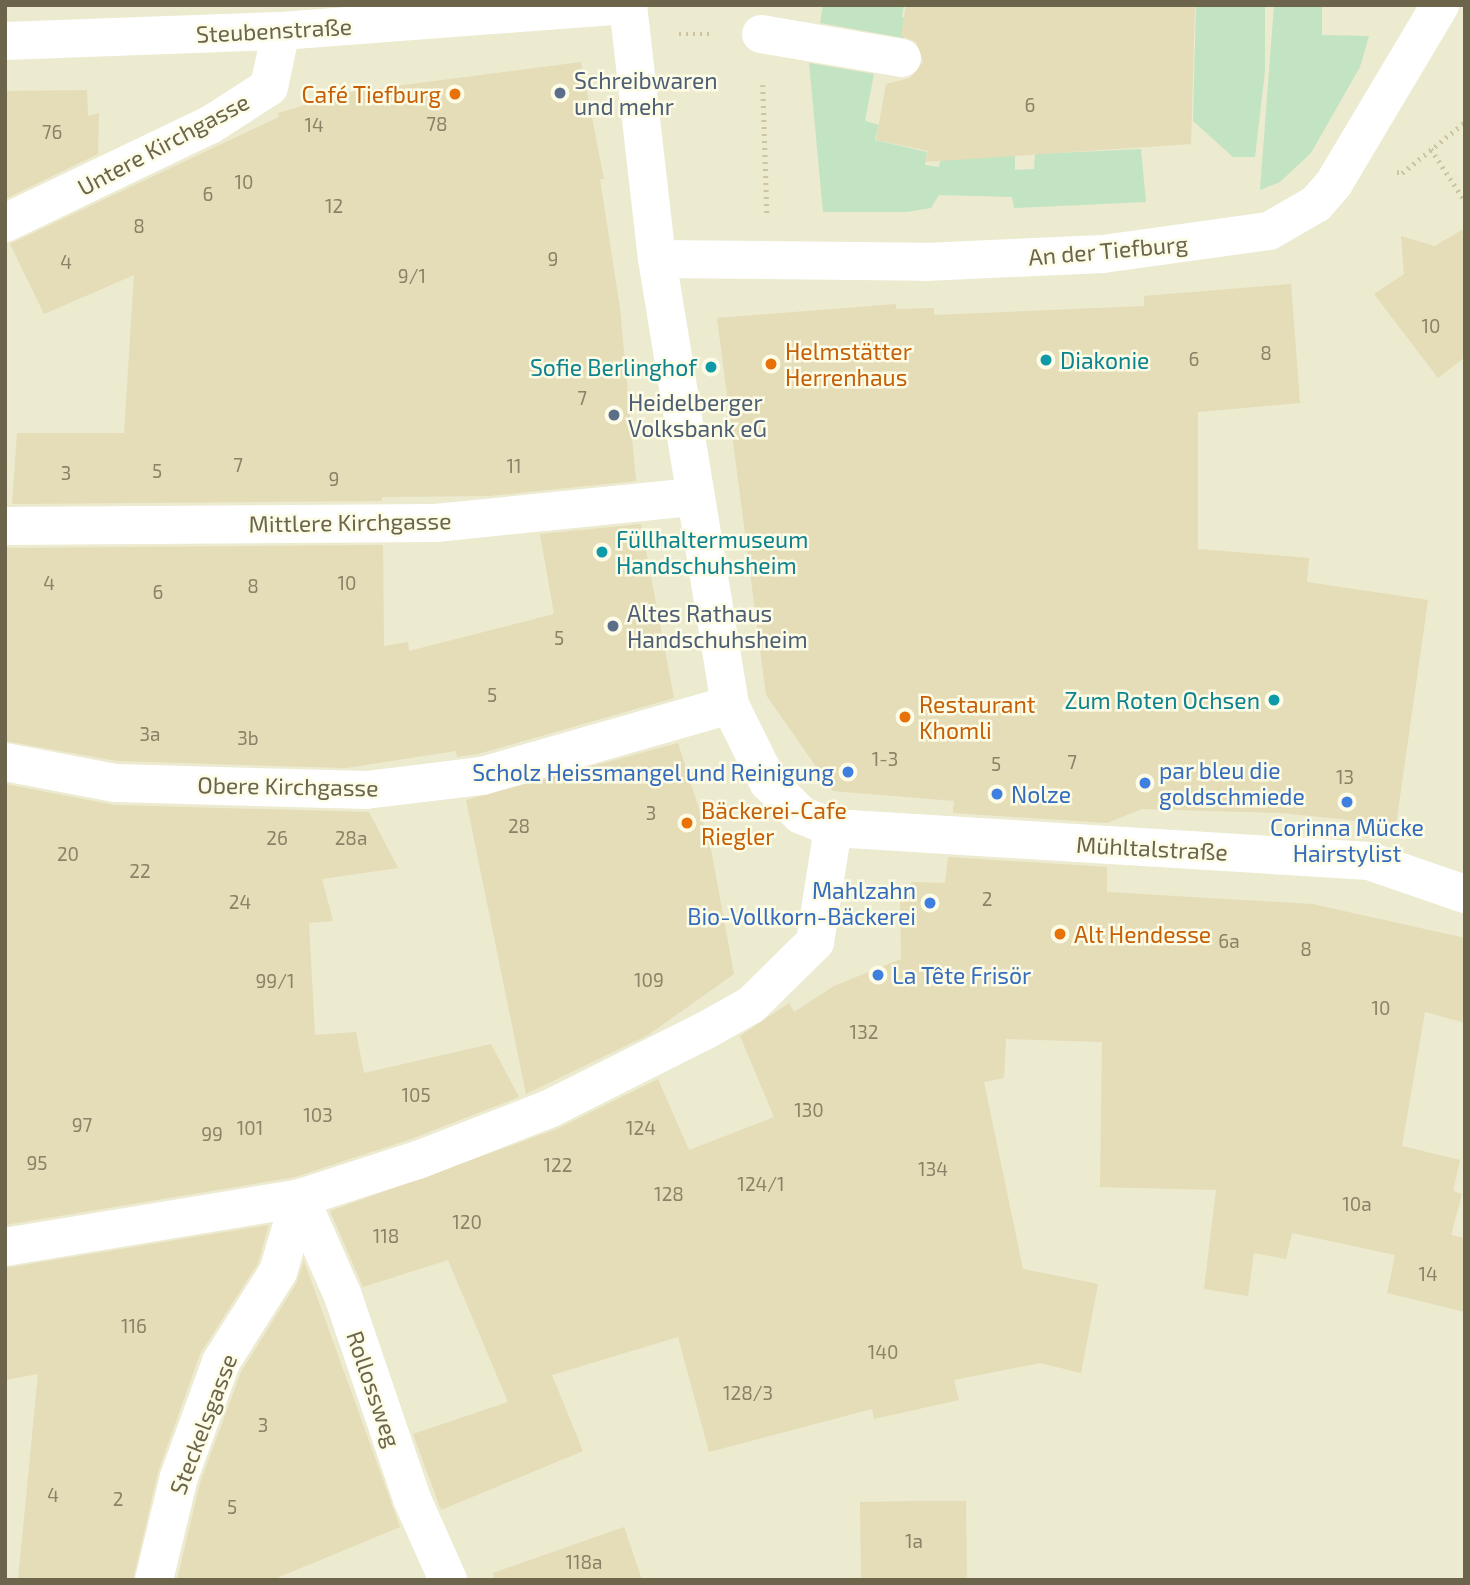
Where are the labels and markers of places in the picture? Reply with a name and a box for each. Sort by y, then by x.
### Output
place label: Schreibwaren und mehr [574,66,718,120]
place label: Café Tiefburg [301,80,441,108]
marker: Schreibwaren und mehr [552,85,568,101]
marker: Café Tiefburg [447,86,463,102]
place label: Helmstätter Herrenhaus [785,337,912,391]
place label: Diakonie [1060,346,1149,374]
marker: Diakonie [1038,352,1054,368]
place label: Sofie Berlinghof [530,353,697,381]
marker: Helmstätter Herrenhaus [763,356,779,372]
marker: Sofie Berlinghof [703,359,719,375]
place label: Heidelberger Volksbank eG [628,388,767,442]
marker: Heidelberger Volksbank eG [606,407,622,423]
place label: Füllhaltermuseum Handschuhsheim [616,525,808,579]
marker: Füllhaltermuseum Handschuhsheim [594,544,610,560]
place label: Altes Rathaus Handschuhsheim [627,599,808,653]
marker: Altes Rathaus Handschuhsheim [605,618,621,634]
place label: Zum Roten Ochsen [1064,686,1260,714]
place label: Restaurant Khomli [919,690,1036,744]
marker: Zum Roten Ochsen [1266,692,1282,708]
marker: Restaurant Khomli [897,709,913,725]
place label: par bleu die goldschmiede [1159,756,1305,810]
place label: Scholz Heissmangel und Reinigung [472,758,834,786]
marker: Scholz Heissmangel und Reinigung [840,764,856,780]
marker: par bleu die goldschmiede [1137,775,1153,791]
place label: Nolze [1011,780,1071,808]
marker: Nolze [989,786,1005,802]
marker: Corinna Mücke Hairstylist [1339,794,1355,810]
place label: Bäckerei-Cafe Riegler [701,796,847,850]
place label: Corinna Mücke Hairstylist [1270,813,1424,867]
marker: Bäckerei-Cafe Riegler [679,815,695,831]
place label: Mahlzahn Bio-Vollkorn-Bäckerei [687,876,916,930]
marker: Mahlzahn Bio-Vollkorn-Bäckerei [922,895,938,911]
place label: Alt Hendesse [1074,920,1211,948]
marker: Alt Hendesse [1052,926,1068,942]
place label: La Tête Frisör [892,961,1032,989]
marker: La Tête Frisör [870,967,886,983]

